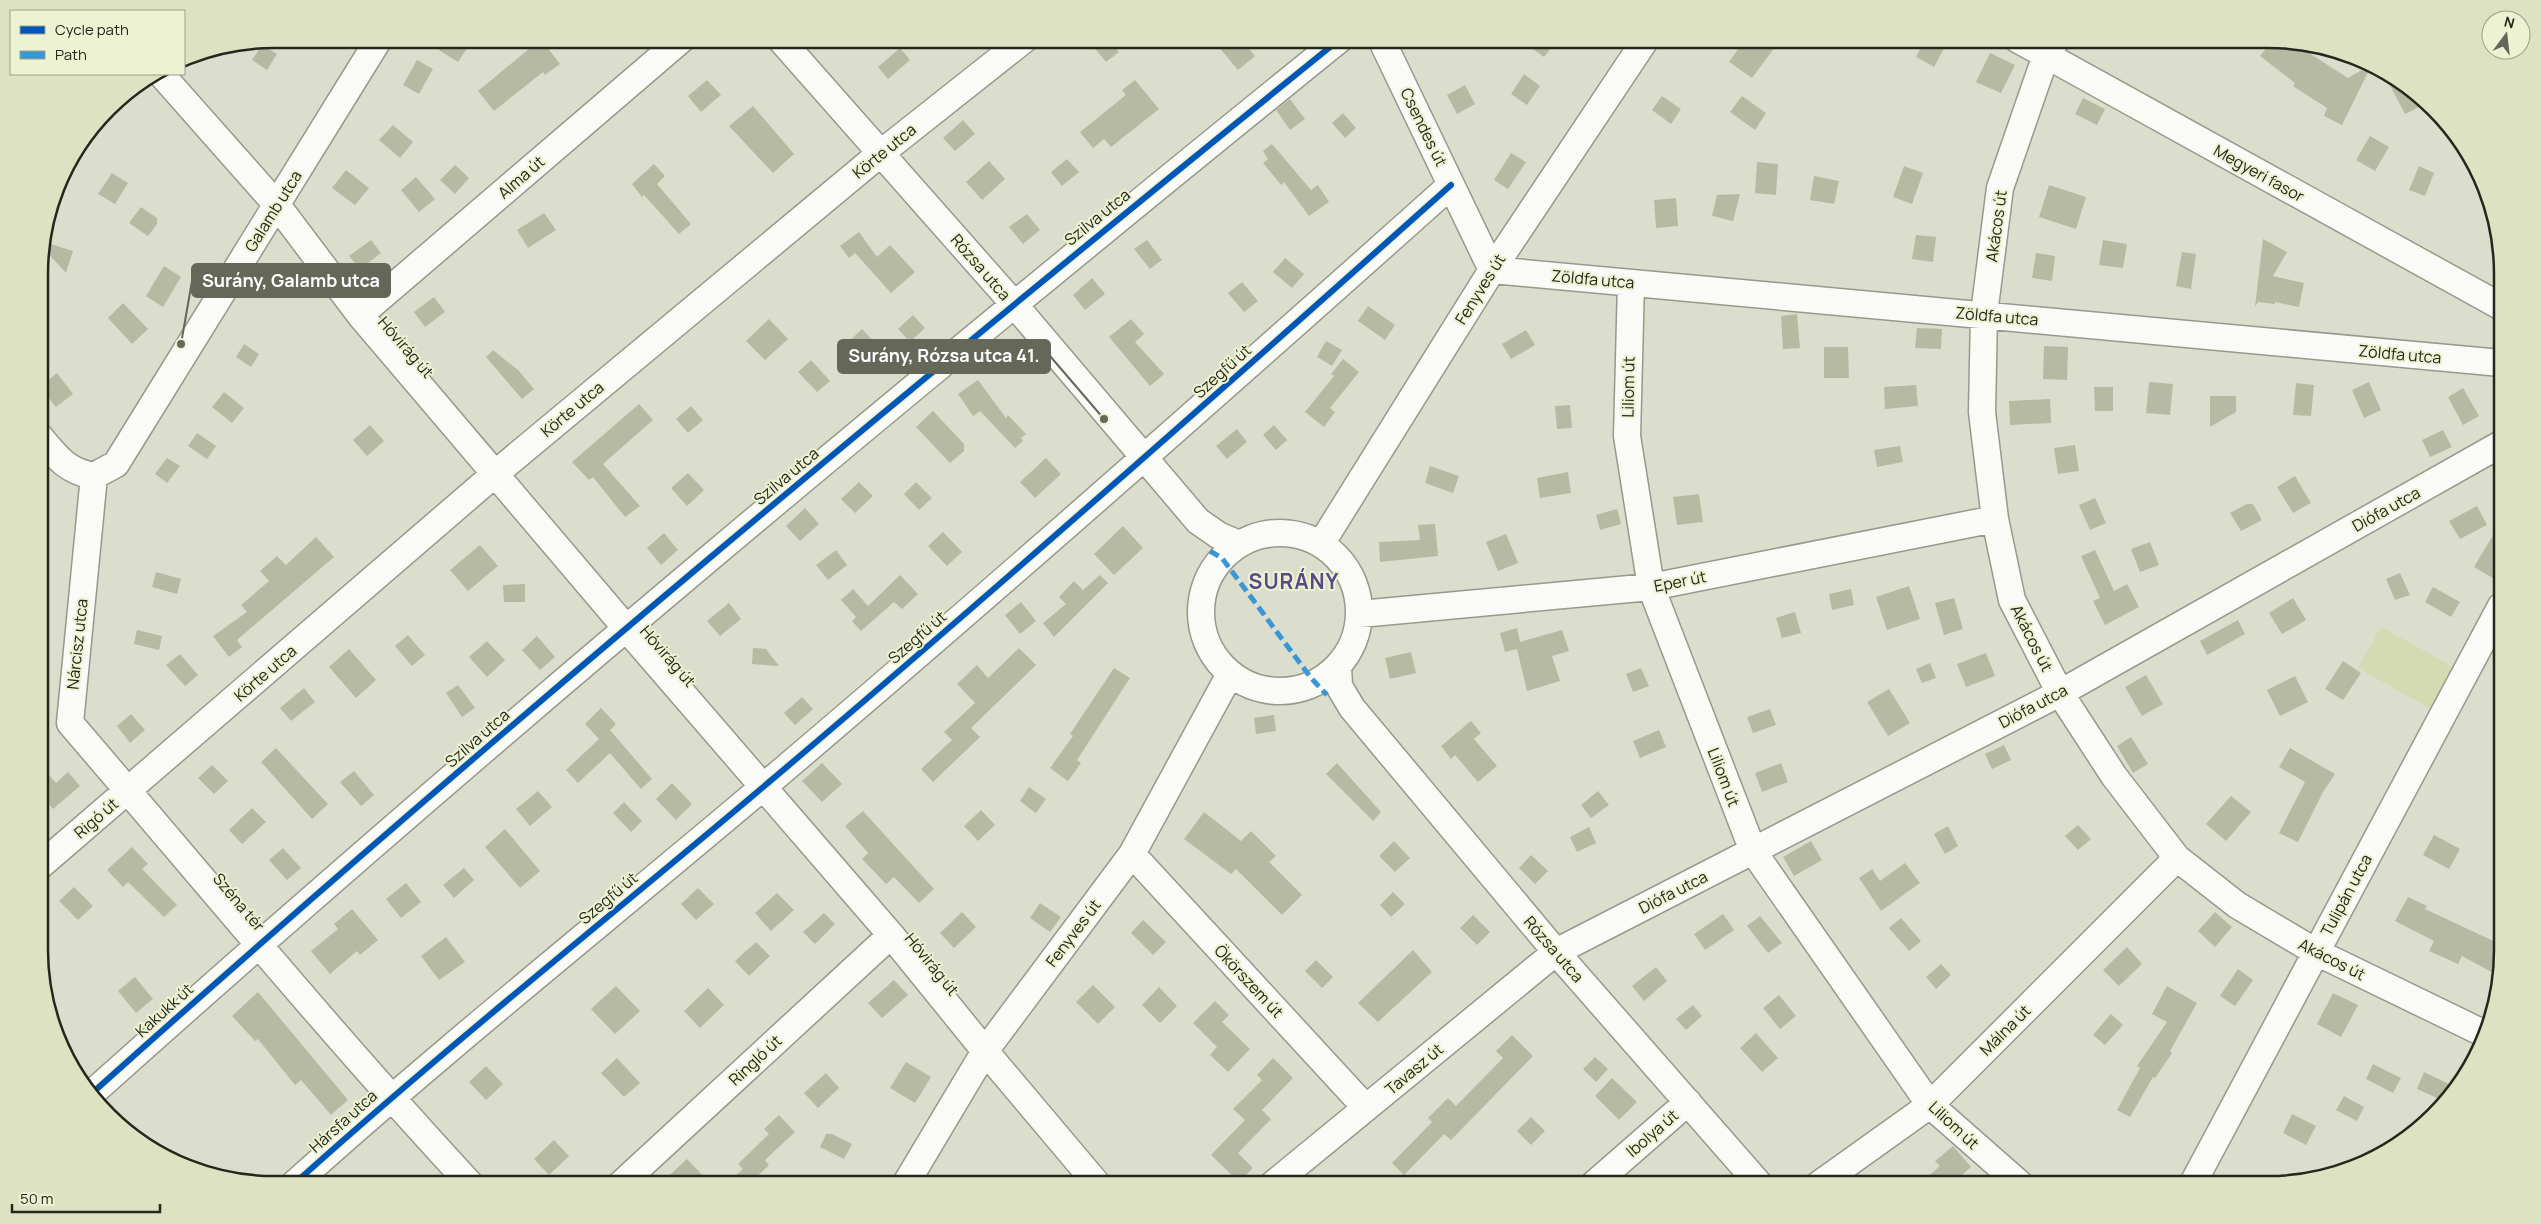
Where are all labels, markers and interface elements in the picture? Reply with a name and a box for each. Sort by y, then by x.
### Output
legend [10,10,185,75]
north arrow [2481,10,2531,60]
text: N [2502,11,2517,32]
text: Cycle path [55,19,129,40]
text: Path [55,44,87,65]
street label: Csendes út [1396,84,1452,170]
street label: Körte utca [848,119,920,183]
street label: Megyeri fasor [2210,139,2308,207]
street label: Alma út [493,151,549,203]
street label: Galamb utca [239,166,307,256]
street label: Szilva utca [1059,184,1135,250]
street label: Akácos út [1980,189,2012,263]
street label: Rózsa utca [946,229,1016,305]
street label: Fenyves út [1450,250,1510,328]
callout: Surány, Galamb utca [192,264,390,297]
street label: Zöldfa utca [1551,264,1635,294]
text: Surány, Galamb utca [202,268,380,292]
street label: Zöldfa utca [1955,301,2039,331]
street label: Hóvirág út [373,312,439,382]
street label: Szegfű út [1188,339,1256,403]
street label: Zöldfa utca [2358,339,2442,369]
callout: Surány, Rózsa utca 41. [838,340,1050,373]
text: Surány, Rózsa utca 41. [848,343,1040,367]
street label: Liliom út [1616,356,1640,418]
street label: Körte utca [536,376,608,442]
street label: Szilva utca [749,442,823,510]
street label: Diófa utca [2348,481,2424,537]
street label: Eper út [1652,565,1708,597]
district label: SURÁNY [1249,567,1339,595]
street label: Nárcisz utca [61,598,93,690]
street label: Akácos út [2006,601,2058,675]
street label: Szegfű út [883,605,951,669]
street label: Hóvirág út [635,621,701,691]
street label: Körte utca [229,640,301,706]
street label: Diófa utca [1995,679,2071,733]
street label: Szilva utca [440,704,514,772]
street label: Liliom út [1703,744,1745,810]
street label: Rigó út [69,793,123,843]
street label: Tulipán utca [2315,850,2377,940]
street label: Diófa utca [1635,865,1711,919]
street label: Szegfű út [574,867,642,929]
street label: Széna tér [208,868,270,936]
street label: Fenyves út [1040,895,1106,971]
street label: Rózsa utca [1519,911,1589,987]
street label: Hóvirág út [900,928,964,1000]
street label: Akácos út [2295,933,2369,985]
street label: Ökörszem út [1209,940,1289,1022]
street label: Kakukk út [130,978,198,1042]
street label: Málna út [1975,1000,2035,1060]
street label: Ringló út [724,1030,786,1090]
street label: Tavasz út [1380,1038,1448,1100]
street label: Hársfa utca [304,1085,382,1157]
street label: Liliom út [1924,1096,1984,1154]
street label: Ibolya út [1621,1104,1683,1162]
scale bar [12,1182,160,1214]
text: 50 m [20,1188,54,1209]

